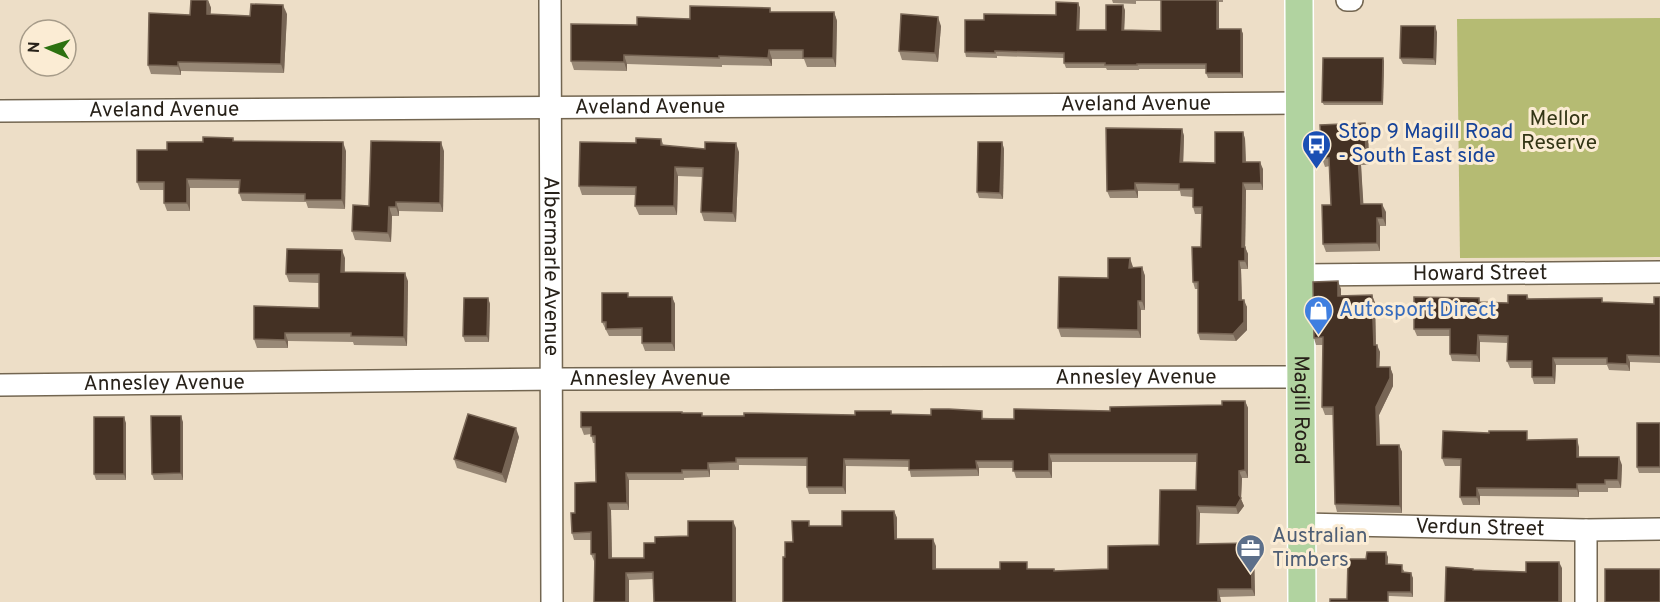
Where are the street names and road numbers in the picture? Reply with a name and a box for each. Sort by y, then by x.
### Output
street label: Aveland Avenue [1061,90,1211,118]
street label: Aveland Avenue [575,93,725,121]
street label: Aveland Avenue [89,96,239,124]
street label: Albermarle Avenue [537,176,565,356]
street label: Howard Street [1413,259,1547,288]
street label: Magill Road [1287,355,1315,465]
street label: Annesley Avenue [1055,364,1217,391]
street label: Annesley Avenue [569,365,731,392]
street label: Annesley Avenue [83,369,245,398]
street label: Verdun Street [1415,513,1545,543]

